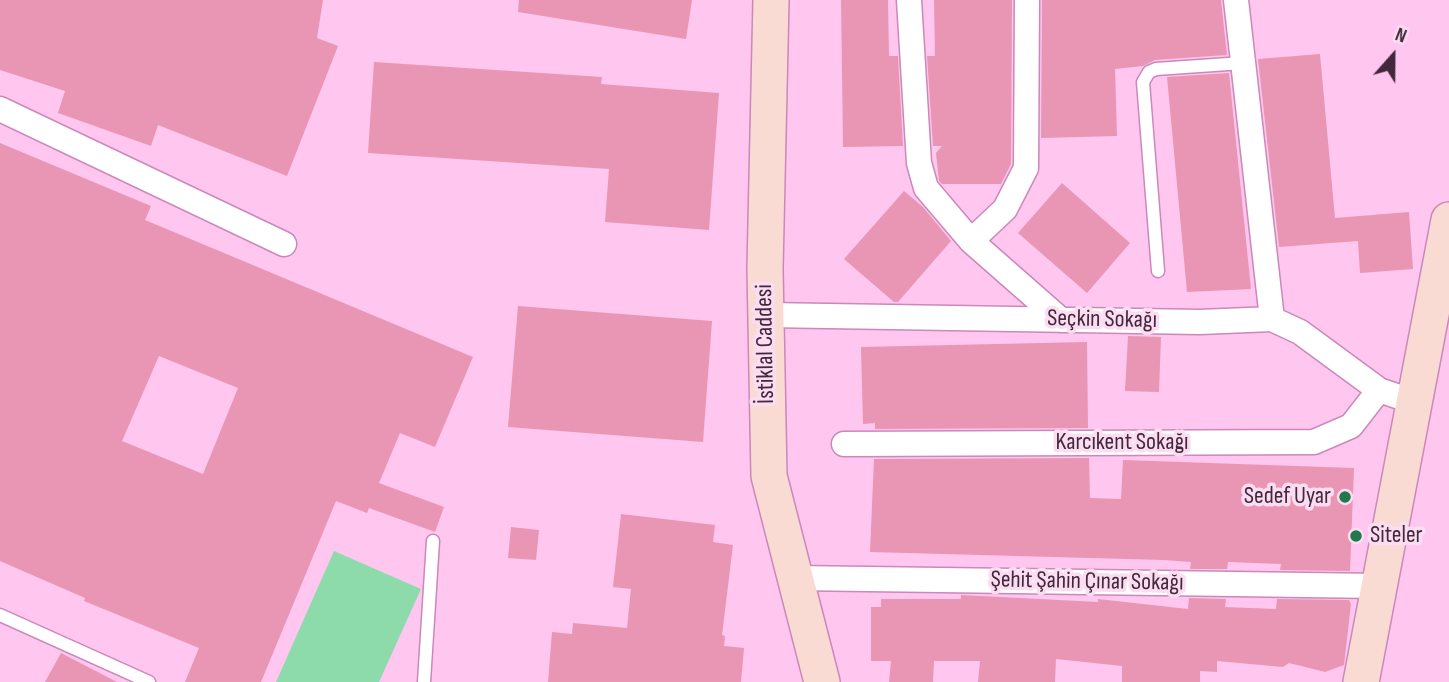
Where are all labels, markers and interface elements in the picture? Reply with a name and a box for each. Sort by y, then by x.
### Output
north arrow [1358,21,1428,91]
text: N [1392,23,1410,48]
street label: İstiklal Caddesi [751,284,781,404]
street label: Seçkin Sokağı [1047,305,1157,335]
street label: Karcıkent Sokağı [1055,429,1189,457]
place label: Sedef Uyar [1244,483,1331,511]
marker: Sedef Uyar [1337,489,1353,505]
place label: Siteler [1370,522,1423,550]
marker: Siteler [1348,528,1364,544]
street label: Şehit Şahin Çınar Sokağı [990,566,1184,598]

